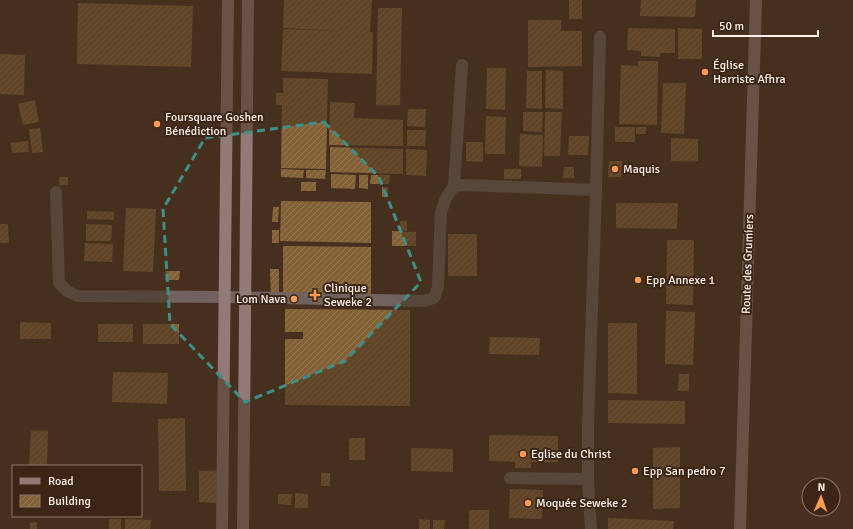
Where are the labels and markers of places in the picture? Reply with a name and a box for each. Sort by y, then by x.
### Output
place label: Église Harriste Afhra [713,58,786,87]
marker: Église Harriste Afhra [700,67,710,77]
place label: Foursquare Goshen Bénédiction [165,110,264,139]
marker: Foursquare Goshen Bénédiction [152,119,162,129]
place label: Maquis [623,162,660,177]
marker: Maquis [610,164,620,174]
place label: Epp Annexe 1 [646,273,715,288]
marker: Epp Annexe 1 [633,275,643,285]
place label: Clinique Seweke 2 [324,281,372,310]
marker: Clinique Seweke 2 [309,289,321,301]
place label: Lom Nava [236,292,286,307]
marker: Lom Nava [289,294,299,304]
place label: Eglise du Christ [531,447,611,462]
marker: Eglise du Christ [518,449,528,459]
place label: Epp San pedro 7 [643,464,725,479]
marker: Epp San pedro 7 [630,466,640,476]
place label: Moquée Seweke 2 [536,496,627,511]
marker: Moquée Seweke 2 [523,498,533,508]

